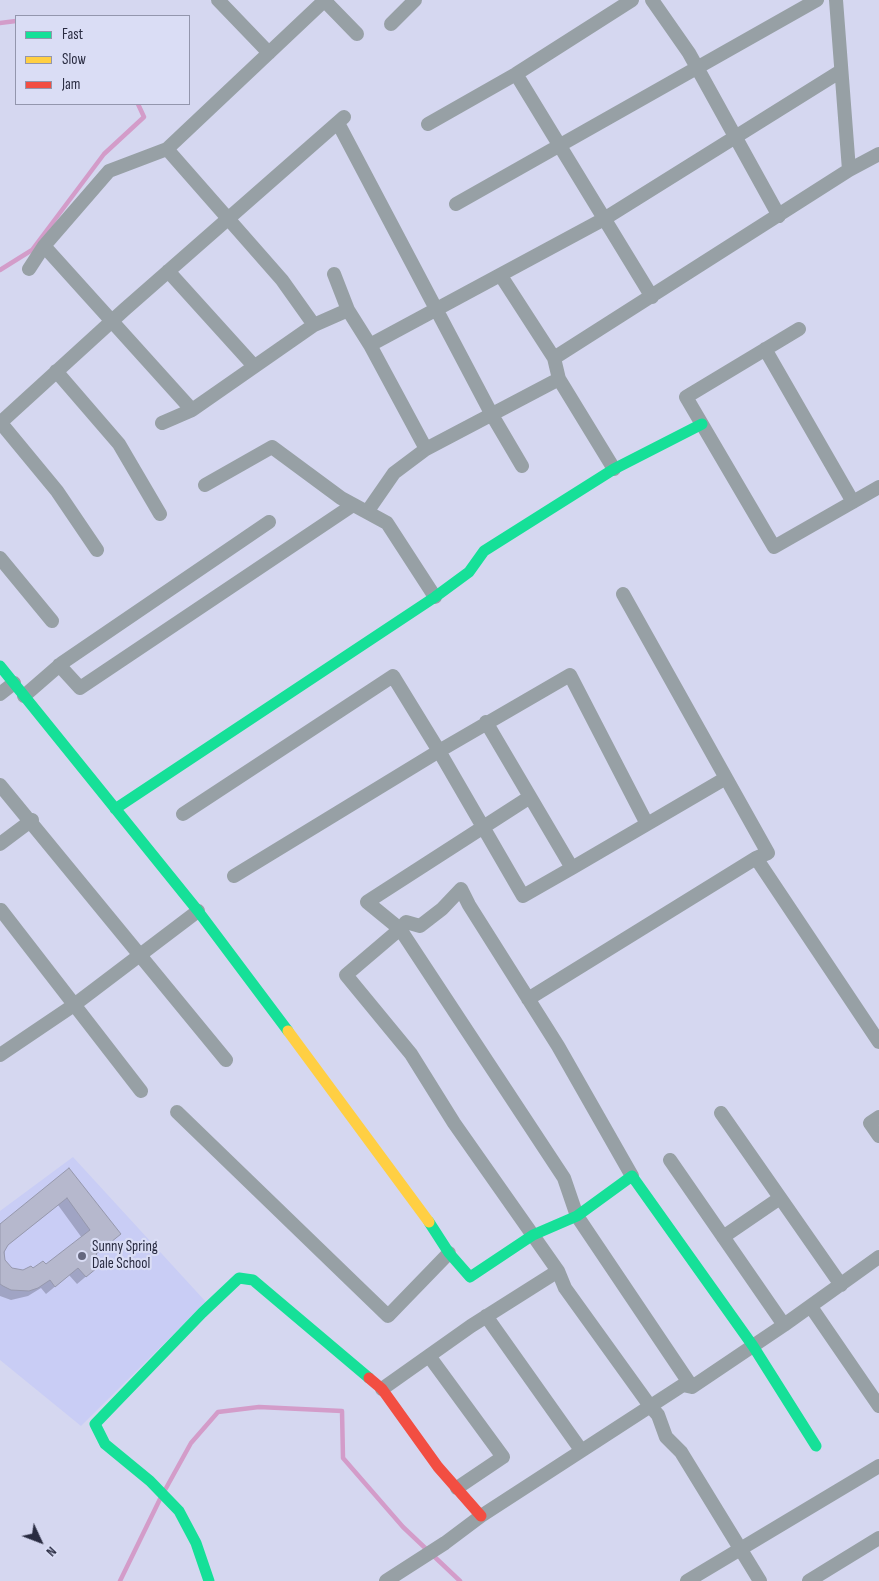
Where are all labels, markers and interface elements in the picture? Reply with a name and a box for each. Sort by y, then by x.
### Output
legend [15,15,190,105]
text: Fast [62,25,83,44]
text: Slow [62,50,86,69]
text: Jam [62,75,80,94]
place label: Sunny Spring Dale School [92,1238,158,1273]
marker: Sunny Spring Dale School [76,1250,88,1262]
north arrow [15,1516,65,1566]
text: N [43,1543,60,1560]

